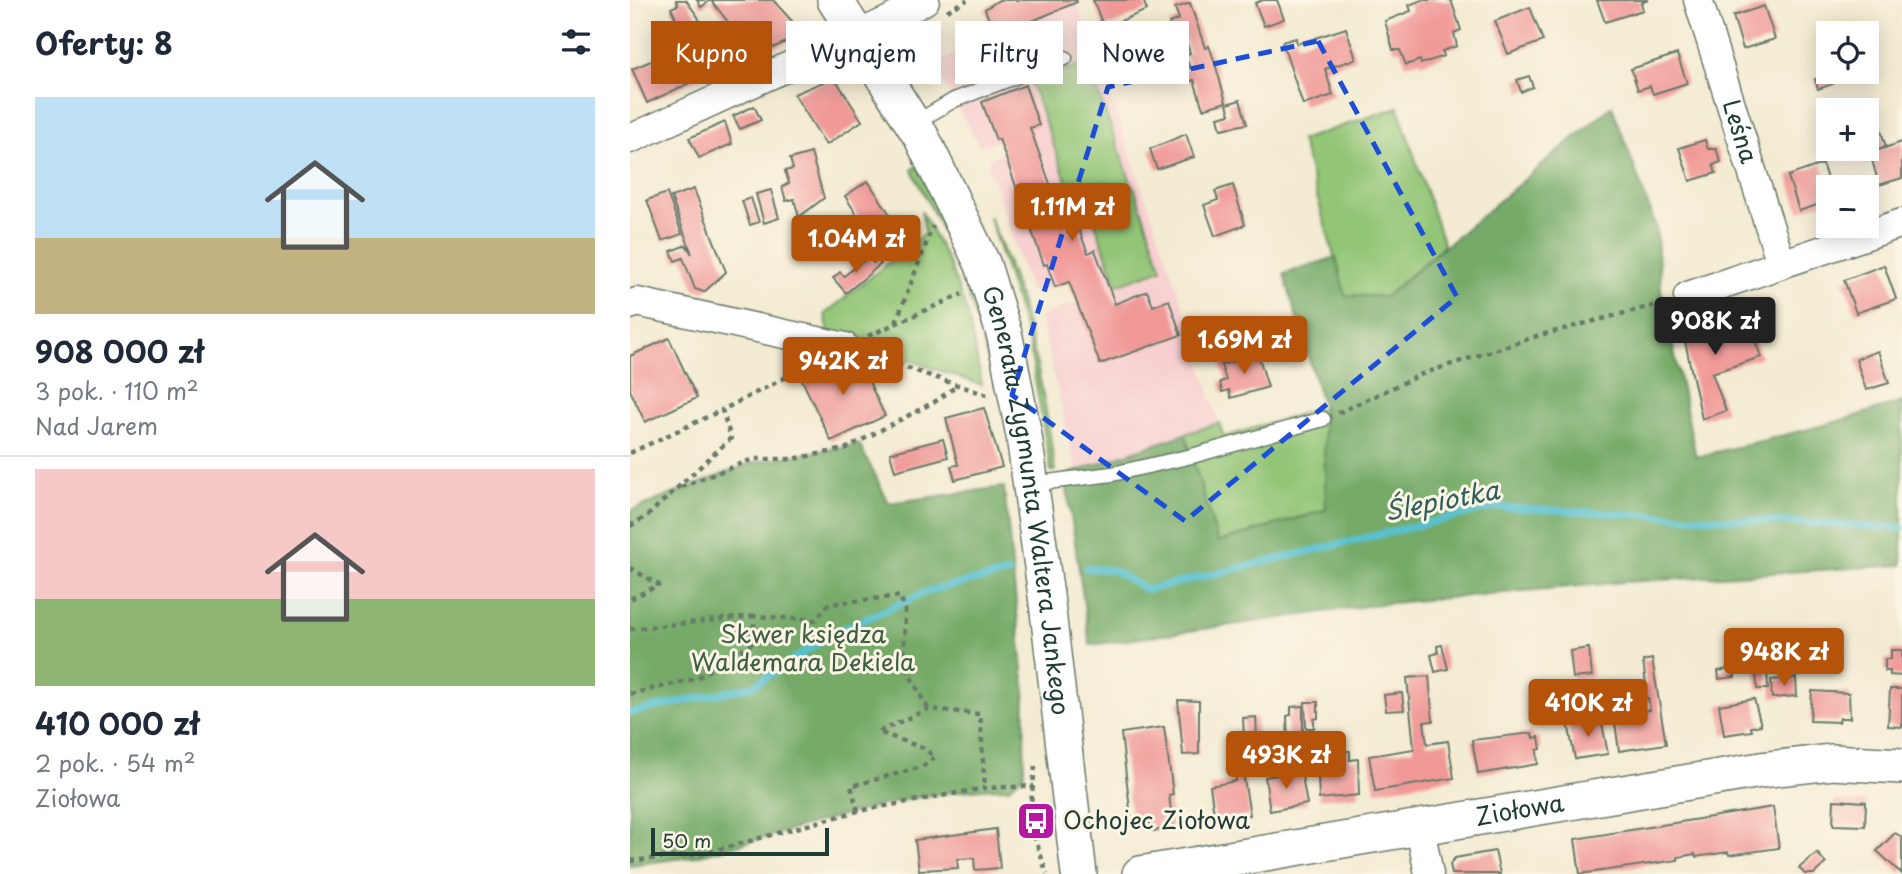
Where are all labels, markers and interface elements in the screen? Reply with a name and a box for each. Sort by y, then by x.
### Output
text: Oferty: 8 [35,20,173,65]
chip: Kupno [651,21,772,84]
chip: Wynajem [786,21,941,84]
chip: Filtry [955,21,1063,84]
chip: Nowe [1077,21,1189,84]
map controls [1816,21,1879,238]
button: locate [1816,21,1879,84]
icon: filters [557,23,595,61]
street label: Leśna [1715,95,1768,167]
button: + [1816,98,1879,161]
icon: home [252,142,378,268]
button: − [1816,175,1879,238]
pin: 1.11M zł [1000,184,1144,243]
text: 1.11M zł [1030,188,1114,223]
pin: 1.04M zł [784,216,928,275]
text: 1.04M zł [807,220,905,255]
street label: Generała Zygmunta Waltera Jankego [974,281,1080,717]
pin: 908K zł [1650,298,1780,357]
text: 908K zł [1670,302,1760,337]
pin: 1.69M zł [1172,316,1316,376]
text: 1.69M zł [1197,321,1291,356]
text: 908 000 zł [35,328,204,373]
pin: 942K zł [778,338,908,397]
text: 942K zł [799,342,887,377]
text: 3 pok. · 110 m² [35,373,199,408]
text: Nad Jarem [35,408,158,443]
water label: Ślepiotka [1381,469,1503,530]
icon: home [252,514,378,640]
park label: Skwer księdza Waldemara Dekiela [691,615,915,679]
pin: 948K zł [1719,628,1849,688]
text: 948K zł [1740,633,1828,668]
pin: 410K zł [1523,680,1653,739]
text: 410K zł [1545,684,1631,719]
text: 410 000 zł [35,700,199,745]
pin: 493K zł [1221,732,1351,791]
text: 493K zł [1242,736,1330,771]
text: 2 pok. · 54 m² [35,745,196,780]
text: Ziołowa [35,780,120,815]
street label: Ziołowa [1472,783,1566,834]
bus stop icon: Ochojec Ziołowa [1015,800,1057,842]
place label: Ochojec Ziołowa [1063,801,1250,837]
scale bar [651,825,830,857]
text: 50 m [662,826,711,854]

